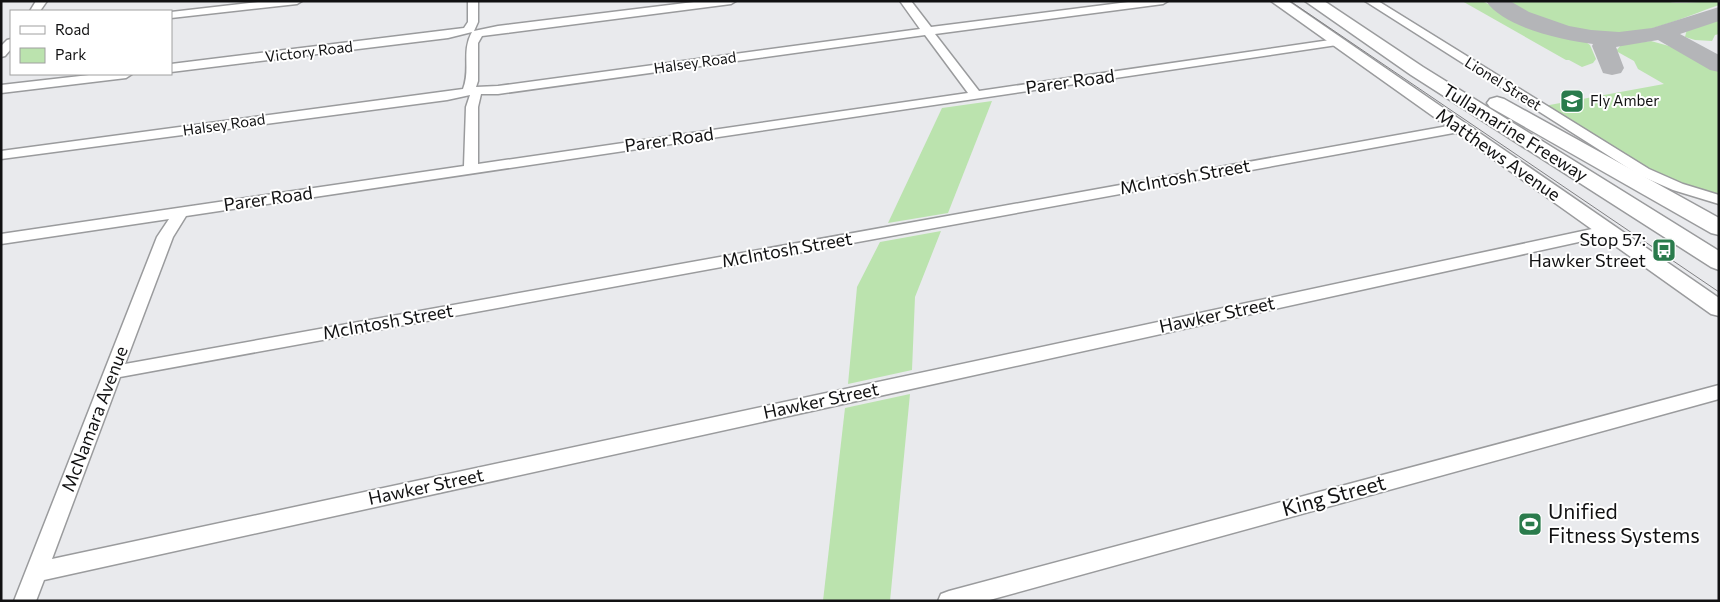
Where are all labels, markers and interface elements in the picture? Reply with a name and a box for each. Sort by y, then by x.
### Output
legend [10,10,172,75]
text: Road [55,20,90,38]
street label: Victory Road [264,37,354,65]
text: Park [55,45,86,63]
street label: Halsey Road [652,47,737,77]
street label: Lionel Street [1462,52,1545,114]
street label: Parer Road [1024,64,1116,98]
street label: Tullamarine Freeway [1439,78,1592,186]
school or university icon: Fly Amber [1559,88,1585,114]
place label: Fly Amber [1590,91,1659,109]
street label: Matthews Avenue [1432,103,1565,205]
street label: Halsey Road [181,109,266,139]
street label: Parer Road [623,122,715,156]
street label: McIntosh Street [1118,154,1252,198]
street label: Parer Road [222,181,314,215]
street label: McIntosh Street [720,227,854,271]
place label: Stop 57: Hawker Street [1529,228,1646,271]
bus stop icon: Stop 57: Hawker Street [1651,237,1677,263]
street label: Hawker Street [1157,291,1277,337]
street label: McIntosh Street [321,299,455,343]
street label: McNamara Avenue [56,343,132,495]
street label: Hawker Street [761,377,881,423]
street label: Hawker Street [366,463,486,509]
street label: King Street [1279,469,1388,520]
place label: Unified Fitness Systems [1548,498,1700,547]
sports icon: Unified Fitness Systems [1517,511,1543,537]

